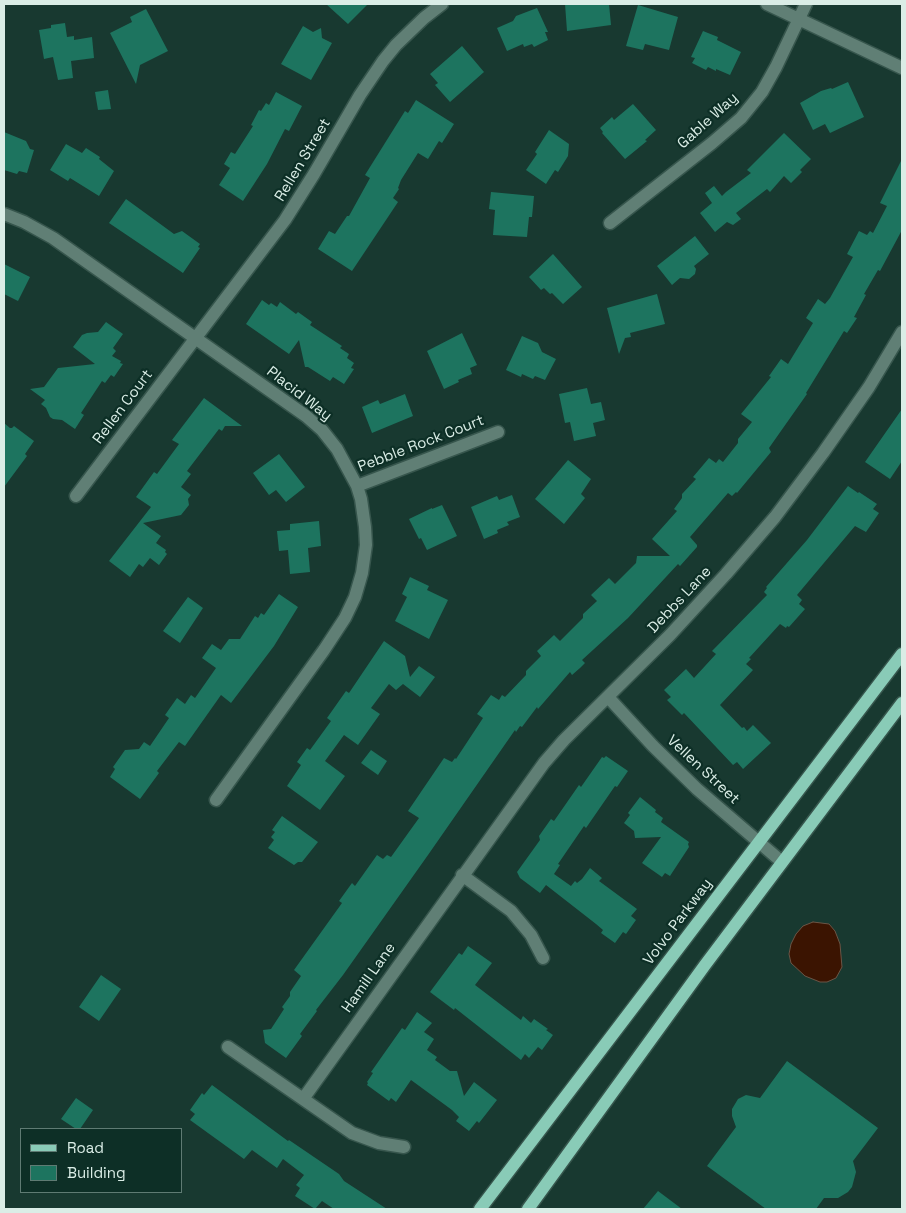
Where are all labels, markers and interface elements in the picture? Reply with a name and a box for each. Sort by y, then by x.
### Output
street label: Gable Way [674,89,742,153]
street label: Rellen Street [271,115,335,205]
street label: Placid Way [263,363,335,425]
street label: Rellen Court [89,366,157,448]
street label: Pebble Rock Court [355,412,487,476]
street label: Debbs Lane [645,563,715,637]
street label: Vellen Street [663,732,743,808]
street label: Volvo Parkway [640,875,716,969]
street label: Hamill Lane [338,940,400,1016]
legend [20,1128,182,1193]
text: Road [67,1138,104,1157]
text: Building [67,1163,126,1182]

